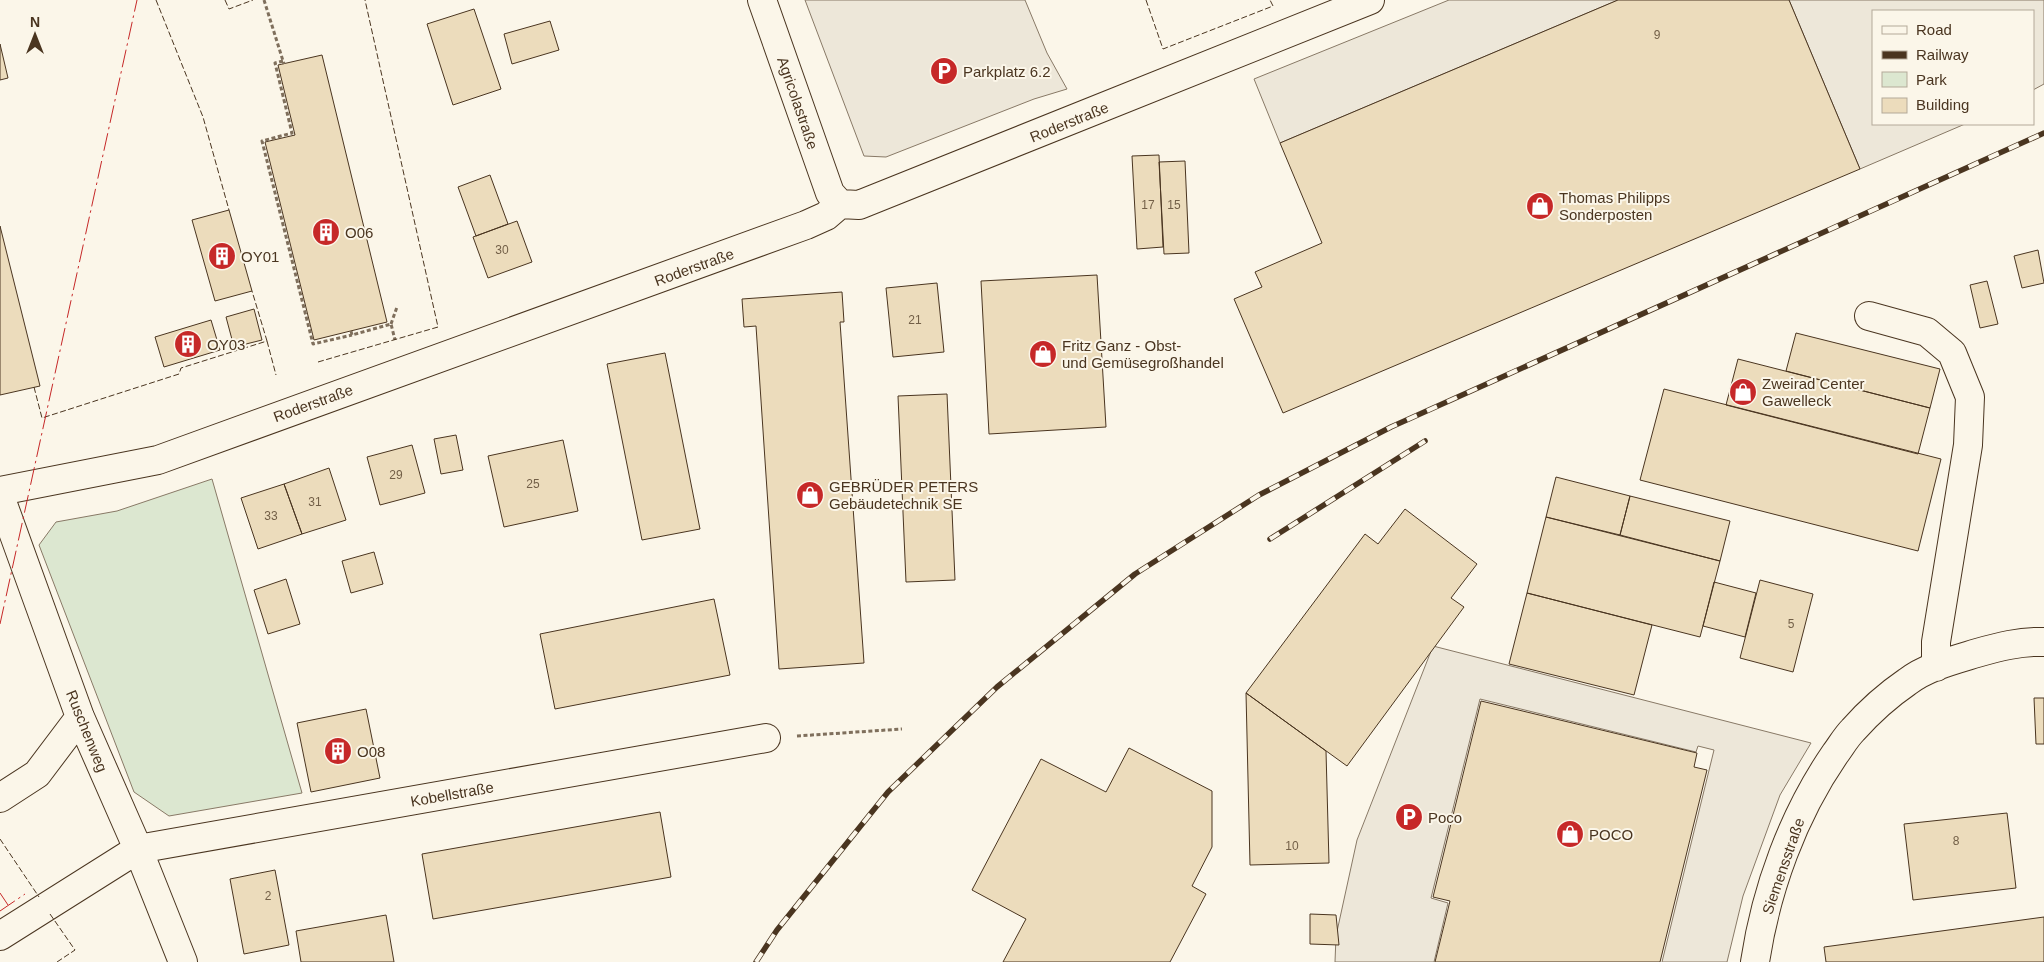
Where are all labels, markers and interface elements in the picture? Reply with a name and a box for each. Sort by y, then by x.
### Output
north arrow [10,10,60,60]
legend [1872,10,2034,125]
text: N [30,14,40,30]
text: Road [1916,21,1952,38]
house number: 9 [1654,28,1661,42]
text: Railway [1916,46,1969,63]
street label: Agricolastraße [774,55,822,151]
parking icon: Parkplatz 6.2 [929,56,959,86]
place label: Parkplatz 6.2 [963,63,1051,80]
text: Park [1916,71,1947,88]
text: Building [1916,96,1969,113]
street label: Roderstraße [1027,99,1111,145]
place label: Thomas Philipps Sonderposten [1559,189,1670,223]
shop icon: Thomas Philipps Sonderposten [1525,191,1555,221]
house number: 17 [1141,198,1155,212]
house number: 15 [1167,198,1181,212]
building icon: O06 [311,217,341,247]
place label: O06 [345,224,373,241]
building icon: OY01 [207,241,237,271]
house number: 30 [495,243,509,257]
street label: Roderstraße [652,245,736,289]
place label: OY01 [241,248,279,265]
house number: 21 [908,313,922,327]
building icon: OY03 [173,329,203,359]
place label: OY03 [207,336,245,353]
place label: Fritz Ganz - Obst- und Gemüsegroßhandel [1062,337,1224,371]
shop icon: Fritz Ganz - Obst- und Gemüsegroßhandel [1028,339,1058,369]
place label: Zweirad Center Gawelleck [1762,375,1865,409]
shop icon: Zweirad Center Gawelleck [1728,377,1758,407]
street label: Roderstraße [271,381,355,425]
house number: 29 [389,468,403,482]
house number: 25 [526,477,540,491]
place label: GEBRÜDER PETERS Gebäudetechnik SE [829,478,978,512]
shop icon: GEBRÜDER PETERS Gebäudetechnik SE [795,480,825,510]
house number: 31 [308,495,322,509]
house number: 33 [264,509,278,523]
house number: 5 [1788,617,1795,631]
street label: Ruschenweg [63,688,111,774]
building icon: O08 [323,736,353,766]
place label: O08 [357,743,385,760]
street label: Kobellstraße [409,778,495,810]
parking icon: Poco [1394,802,1424,832]
place label: Poco [1428,809,1462,826]
street label: Siemensstraße [1759,816,1807,916]
shop icon: POCO [1555,819,1585,849]
place label: POCO [1589,826,1633,843]
house number: 8 [1953,834,1960,848]
house number: 10 [1285,839,1299,853]
house number: 2 [265,889,272,903]

